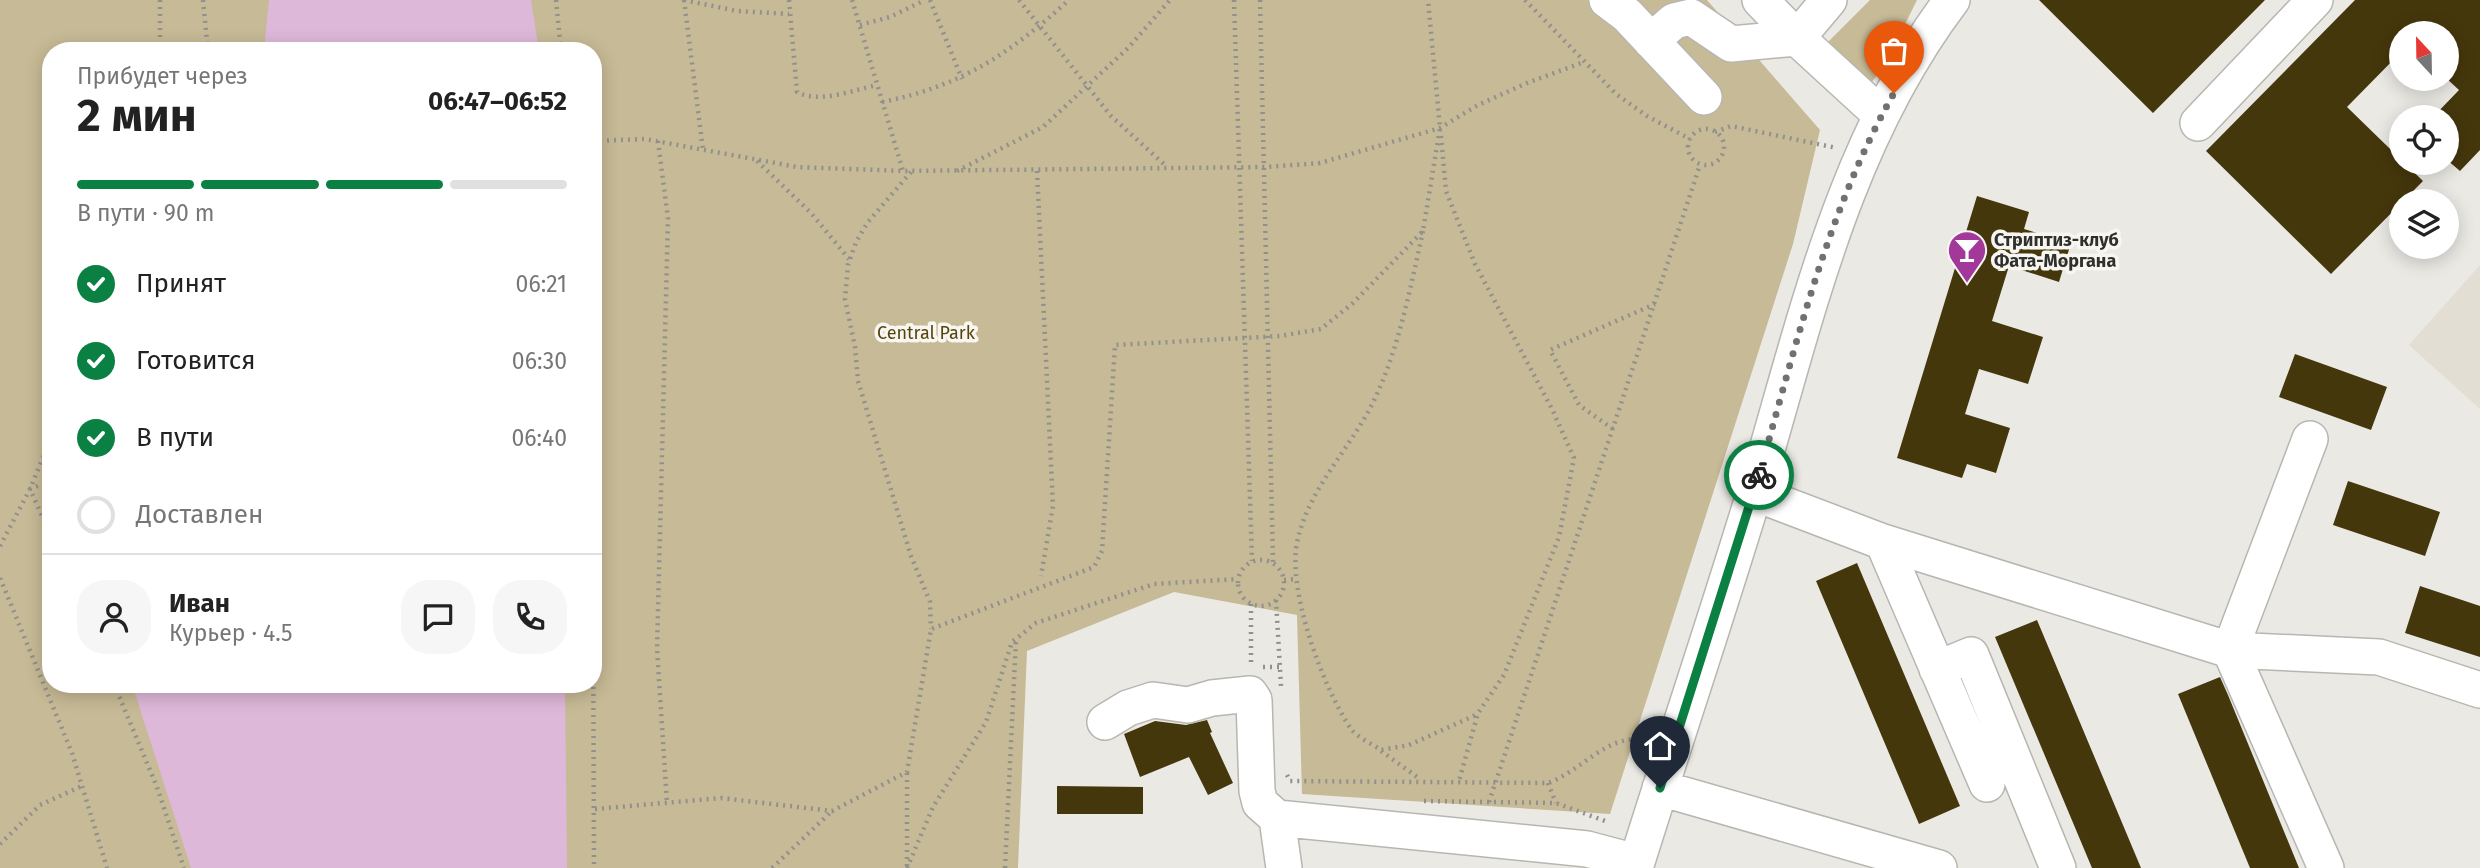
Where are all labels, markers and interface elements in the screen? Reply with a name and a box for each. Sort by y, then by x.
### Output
pin [1864,21,1924,93]
north arrow [2389,21,2459,91]
map controls [2389,21,2459,259]
icon: bag [1875,32,1913,70]
text: Прибудет через [77,62,248,90]
text: 06:47–06:52 [428,86,567,117]
text: 2 мин [77,88,197,143]
button: locate [2389,105,2459,175]
button: layers [2389,189,2459,259]
text: В пути · 90 m [77,199,215,227]
bar icon: Стриптиз-клуб Фата-Моргана [1946,229,1988,284]
place label: Стриптиз-клуб Фата-Моргана [1994,229,2119,272]
icon: check [77,265,115,303]
text: Принят [136,268,226,299]
text: 06:21 [516,270,567,298]
park label: Central Park [877,322,976,344]
icon: check [77,342,115,380]
text: Готовится [136,345,256,376]
text: 06:30 [512,347,567,375]
icon: check [77,419,115,457]
text: В пути [136,422,214,453]
text: 06:40 [511,424,567,452]
courier [1724,440,1794,510]
icon: bike [1740,456,1778,494]
text: Доставлен [136,499,263,530]
button: person [77,580,151,654]
button: chat [401,580,475,654]
button: phone [493,580,567,654]
text: Иван [169,588,230,619]
text: Курьер · 4.5 [169,619,293,647]
pin [1630,716,1690,788]
icon: home [1641,727,1679,765]

